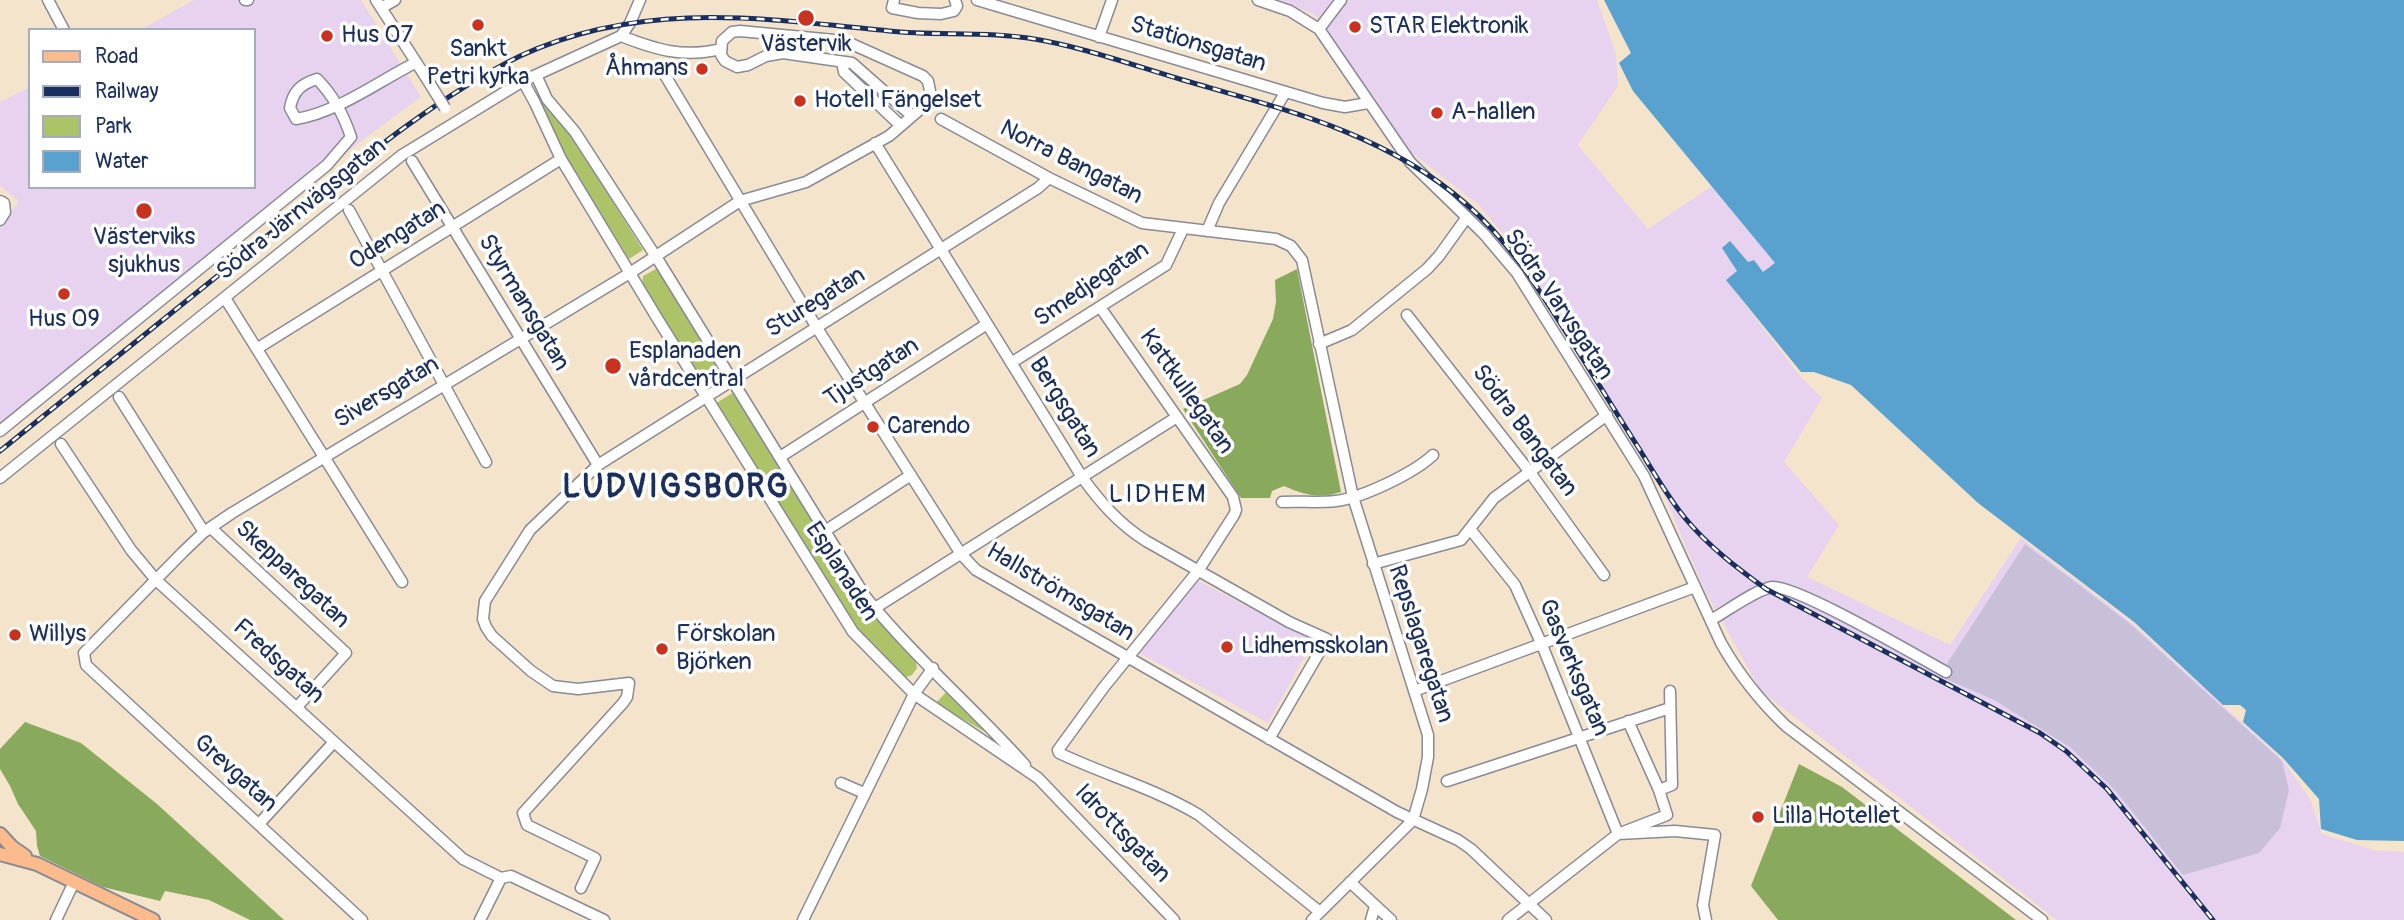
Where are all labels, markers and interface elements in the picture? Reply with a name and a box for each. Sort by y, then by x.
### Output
marker: Västervik [796,8,816,28]
street label: Stationsgatan [1126,11,1270,79]
place label: STAR Elektronik [1369,13,1529,41]
marker: Sankt Petri kyrka [470,17,486,33]
marker: STAR Elektronik [1347,19,1363,35]
place label: Hus 07 [341,22,413,50]
legend [28,28,256,189]
marker: Hus 07 [319,28,335,44]
place label: Västervik [760,31,852,59]
place label: Sankt Petri kyrka [427,36,529,92]
text: Road [95,43,139,70]
place label: Åhmans [605,55,688,83]
marker: Åhmans [694,61,710,77]
text: Railway [95,78,159,105]
place label: Hotell Fängelset [814,87,982,115]
marker: Hotell Fängelset [792,93,808,109]
place label: A-hallen [1451,99,1536,127]
marker: A-hallen [1429,105,1445,121]
text: Park [95,113,132,140]
street label: Norra Bangatan [995,115,1147,211]
street label: Södra Järnvägsgatan [211,133,393,287]
text: Water [95,148,148,175]
street label: Odengatan [344,195,452,277]
marker: Västerviks sjukhus [134,201,154,221]
place label: Västerviks sjukhus [93,224,195,280]
street label: Södra Varvsgatan [1497,224,1619,386]
street label: Styrmansgatan [471,229,575,377]
street label: Smedjegatan [1029,236,1155,334]
street label: Sturegatan [761,261,871,345]
marker: Hus 09 [56,286,72,302]
place label: Hus 09 [28,306,100,334]
street label: Kattkullegatan [1132,324,1240,460]
street label: Tjustgatan [819,332,925,414]
place label: Esplanaden vårdcentral [629,338,744,394]
street label: Siversgatan [329,350,445,436]
street label: Bergsgatan [1022,352,1106,464]
marker: Esplanaden vårdcentral [603,356,623,376]
street label: Södra Bangatan [1465,359,1583,503]
place label: Carendo [887,413,970,441]
marker: Carendo [865,419,881,435]
district label: LUDVIGSBORG [564,470,788,508]
district label: LIDHEM [1109,479,1207,511]
street label: Skepparegatan [229,515,355,635]
street label: Esplanaden [798,517,884,627]
street label: Hallströmsgatan [981,537,1139,649]
street label: Repslagaregatan [1381,562,1459,726]
street label: Gasverksgatan [1531,595,1615,741]
street label: Fredsgatan [226,613,330,711]
place label: Willys [29,621,86,649]
place label: Förskolan Björken [676,621,776,677]
marker: Willys [7,627,23,643]
place label: Lidhemsskolan [1241,633,1388,661]
marker: Lidhemsskolan [1219,639,1235,655]
marker: Förskolan Björken [654,641,670,657]
street label: Grevgatan [187,729,283,819]
street label: Idrottsgatan [1068,779,1176,889]
place label: Lilla Hotellet [1772,803,1900,831]
marker: Lilla Hotellet [1750,809,1766,825]

